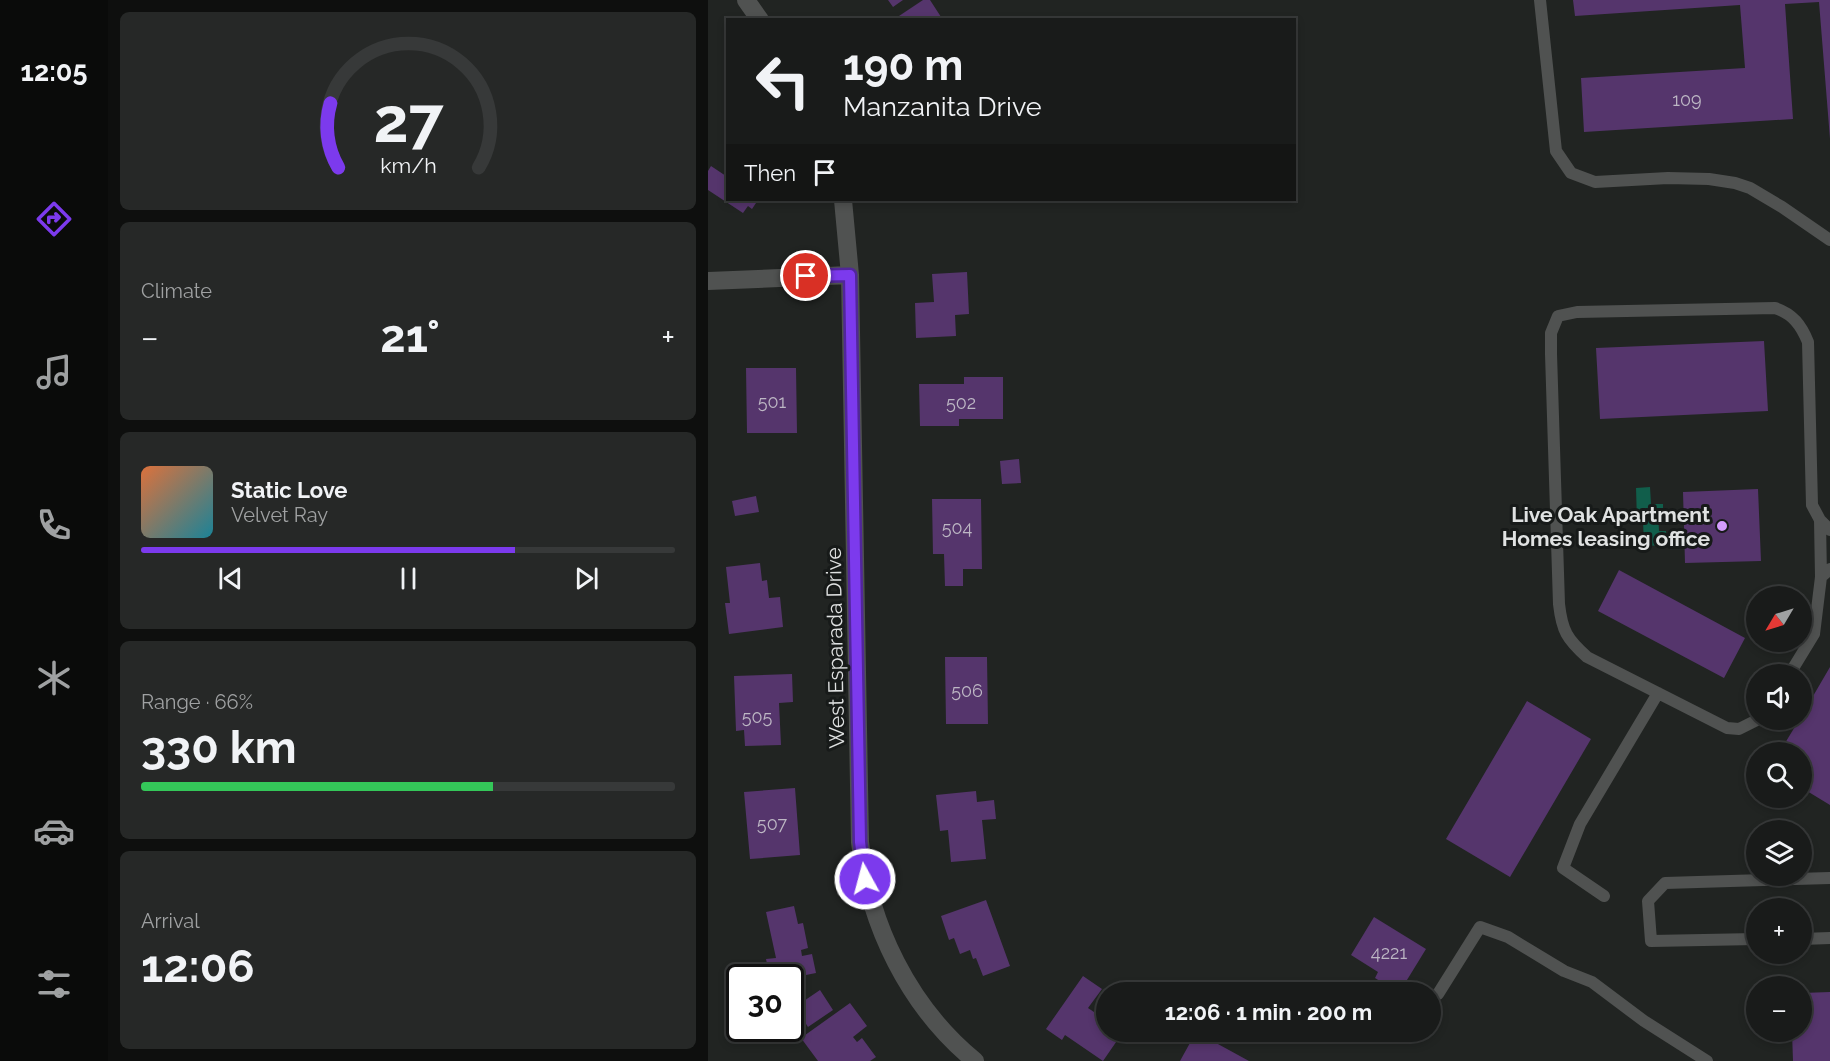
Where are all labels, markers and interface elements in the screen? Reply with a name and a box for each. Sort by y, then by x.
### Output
text: 190 m [843,41,963,90]
icon: left [744,42,822,120]
text: 12:05 [21,56,87,87]
text: 27 [373,83,444,157]
house number: 109 [1672,89,1702,110]
text: Manzanita Drive [843,91,1042,122]
text: km/h [380,153,436,178]
icon: arrive [808,156,841,189]
text: Then [744,160,796,186]
icon: directions [33,198,75,240]
pin [780,250,831,301]
icon: arrive [789,259,822,292]
text: Climate [141,279,212,303]
text: 21° [380,310,440,363]
text: − [141,318,159,357]
text: + [661,318,675,357]
icon: music [33,351,75,393]
house number: 501 [758,391,787,412]
house number: 502 [946,392,976,413]
text: Static Love [231,477,348,503]
place label: Live Oak Apartment Homes leasing office [1502,502,1710,551]
text: Velvet Ray [231,503,328,527]
icon: phone [33,504,75,546]
house number: 504 [942,517,972,538]
marker: Live Oak Apartment Homes leasing office [1715,519,1729,533]
street label: West Esparada Drive [821,547,849,749]
icon: previous [214,562,247,595]
icon: pause [392,562,425,595]
icon: next [570,562,603,595]
north arrow [1746,586,1812,652]
map controls [1746,586,1812,1042]
icon: climate [33,657,75,699]
button: sound [1746,664,1812,730]
house number: 506 [951,680,983,701]
text: Range · 66% [141,690,253,714]
house number: 505 [742,706,773,727]
text: 330 km [141,721,297,774]
button: search [1746,742,1812,808]
icon: car [33,810,75,852]
house number: 507 [757,813,788,834]
button: layers [1746,820,1812,886]
position arrow [833,847,897,911]
button: + [1746,898,1812,964]
text: Arrival [141,909,200,933]
text: 12:06 [141,940,255,993]
house number: 4221 [1371,942,1407,963]
icon: filters [33,963,75,1005]
speed limit sign: 30 [726,964,804,1042]
button: − [1746,976,1812,1042]
text: 12:06 · 1 min · 200 m [1165,999,1372,1025]

